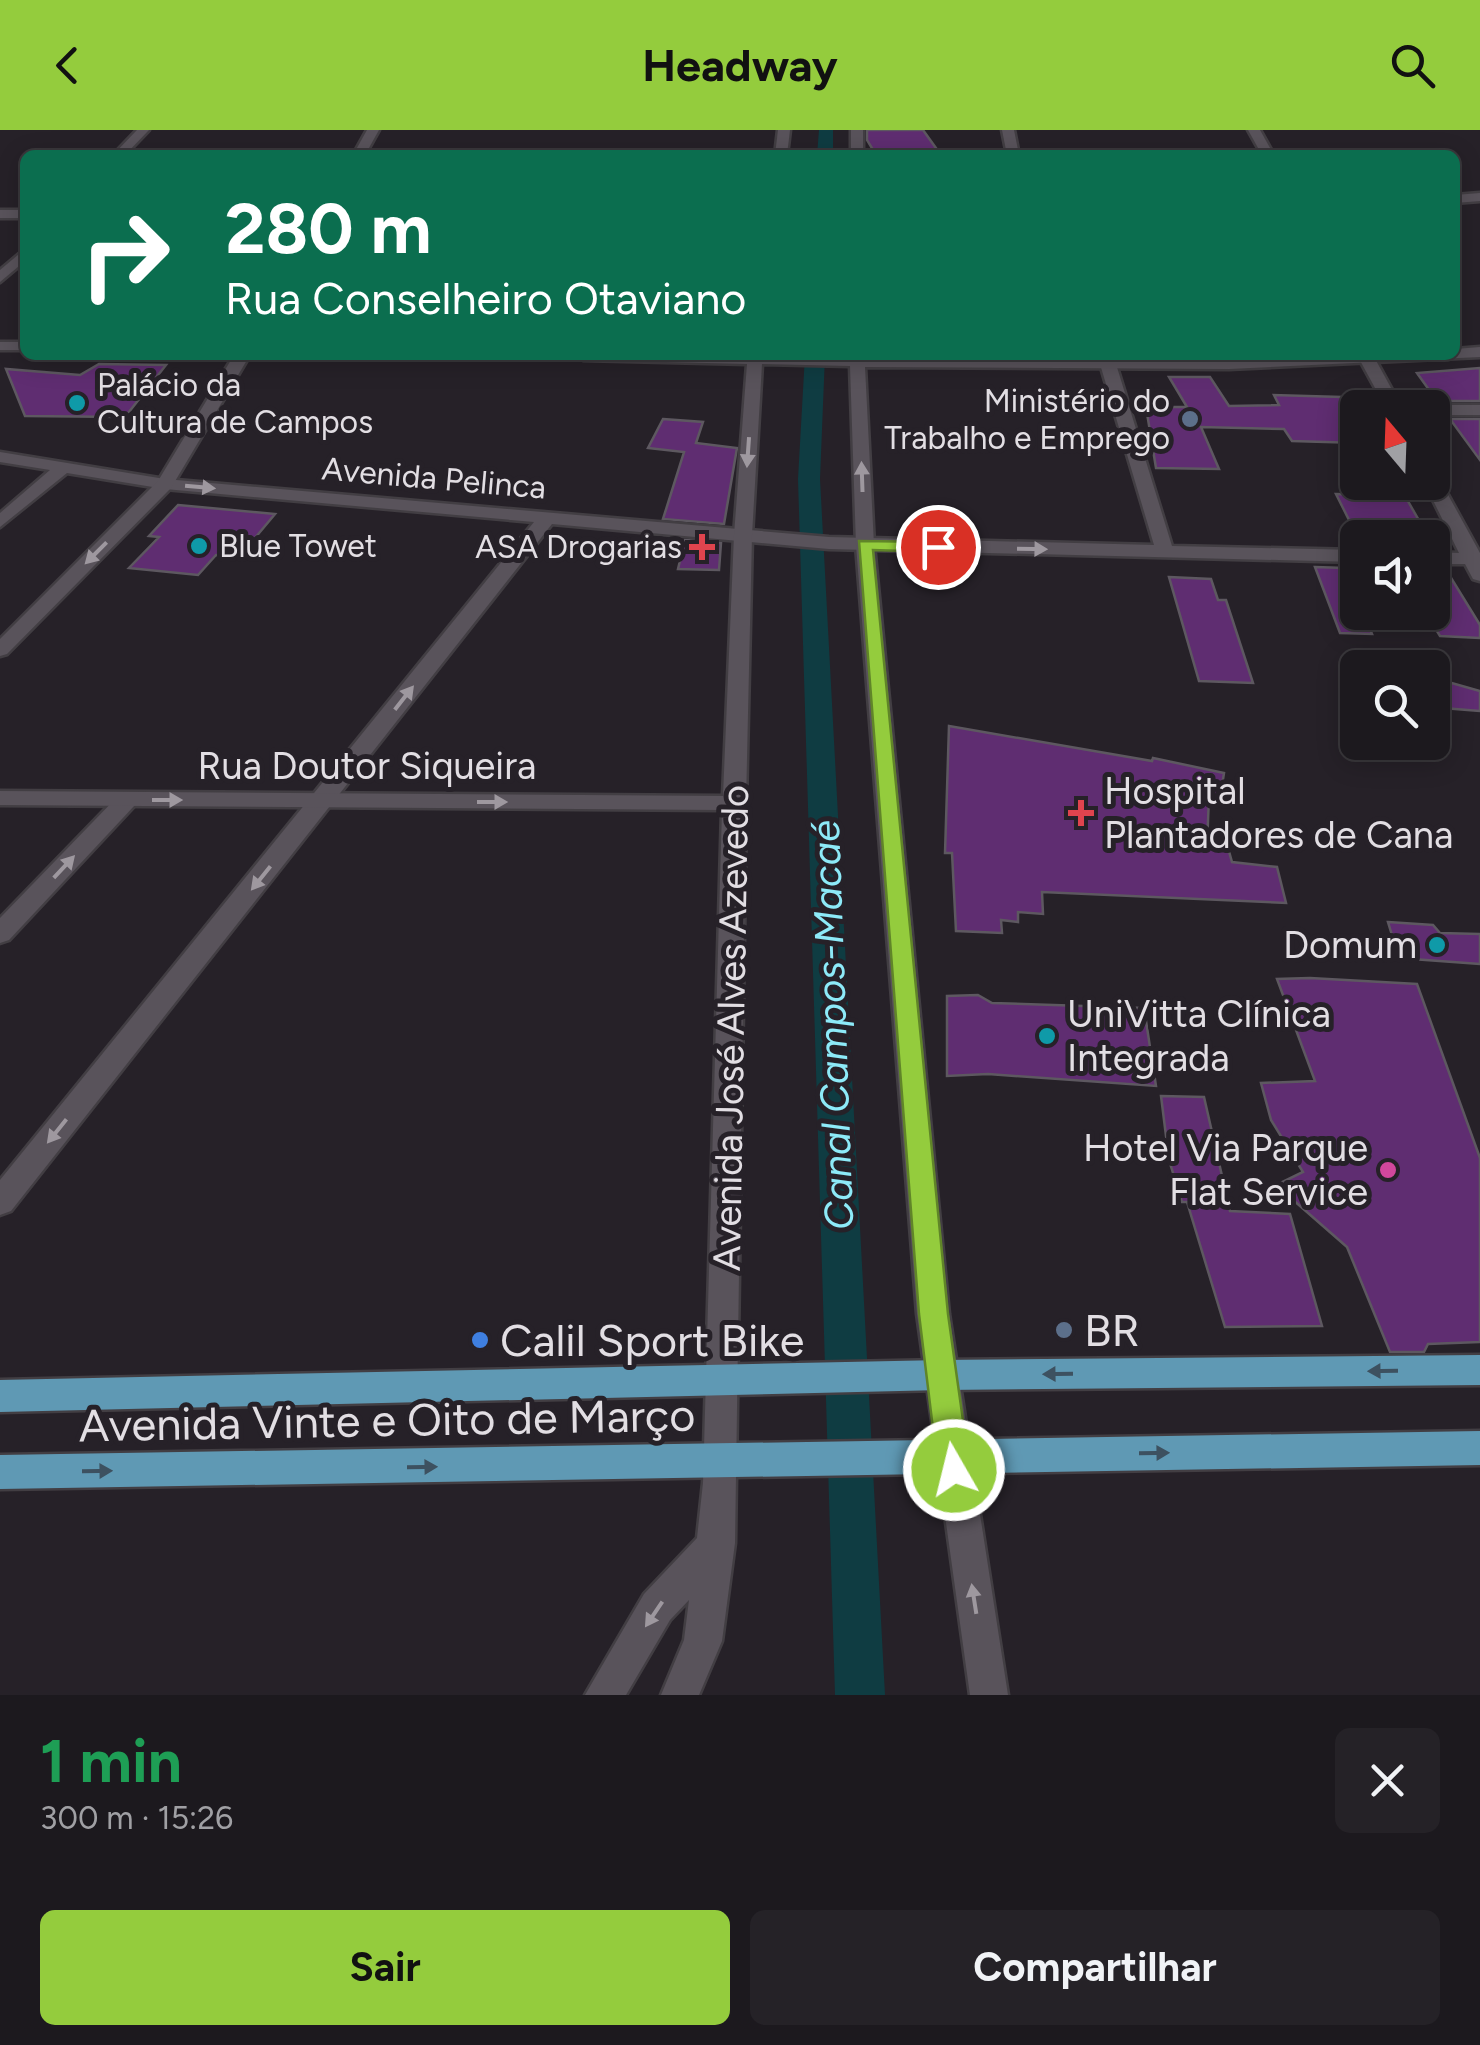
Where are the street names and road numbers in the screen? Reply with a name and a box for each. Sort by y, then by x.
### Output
street label: Avenida Pelinca [320,449,548,507]
street label: Rua Doutor Siqueira [198,743,536,789]
street label: Avenida José Alves Azevedo [704,785,758,1271]
street label: Avenida Vinte e Oito de Março [78,1388,696,1452]

